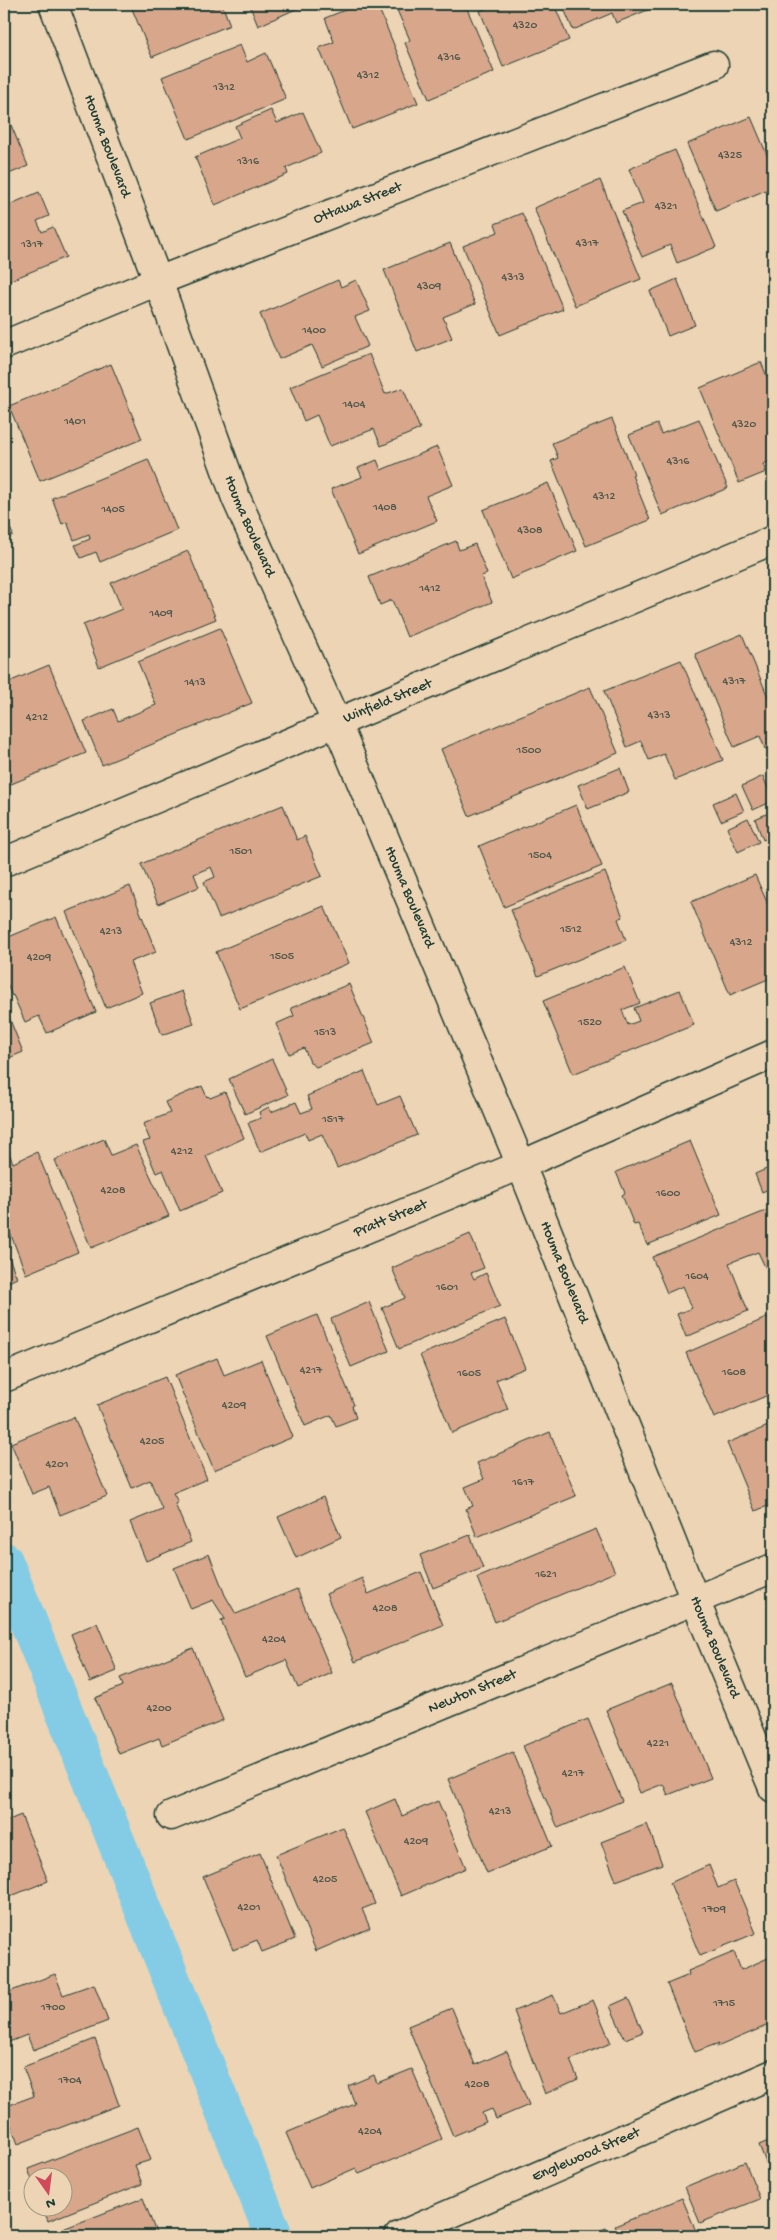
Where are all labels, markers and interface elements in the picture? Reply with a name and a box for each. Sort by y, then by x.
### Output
house number: 4320 [513,19,537,33]
house number: 4316 [438,51,461,65]
house number: 4312 [357,69,379,83]
house number: 1312 [212,81,235,95]
street label: Houma Boulevard [79,92,135,201]
house number: 4325 [718,149,742,163]
house number: 1316 [236,155,260,169]
street label: Ottawa Street [311,177,406,229]
house number: 4321 [655,200,677,214]
house number: 4317 [576,237,599,251]
house number: 1317 [20,238,44,252]
house number: 4313 [502,271,524,285]
house number: 4309 [417,280,441,294]
house number: 1400 [301,324,326,338]
house number: 1404 [341,398,366,412]
house number: 1401 [63,415,86,429]
house number: 4320 [732,418,756,432]
house number: 4316 [667,455,690,469]
street label: Houma Boulevard [220,473,280,581]
house number: 4312 [593,490,615,504]
house number: 1408 [372,501,397,515]
house number: 1405 [100,503,125,517]
house number: 4308 [517,524,543,538]
house number: 1412 [418,582,441,596]
house number: 1409 [148,607,173,621]
street label: Winfield Street [341,674,437,728]
house number: 4317 [723,675,746,689]
house number: 1413 [183,676,206,690]
house number: 4313 [648,709,670,723]
house number: 4212 [26,711,48,725]
house number: 1500 [516,744,542,758]
street label: Houma Boulevard [380,844,439,952]
house number: 1501 [229,845,253,859]
house number: 1504 [527,849,552,863]
house number: 1512 [559,923,582,937]
house number: 4213 [100,925,122,939]
house number: 4312 [730,936,752,950]
house number: 1505 [269,950,294,964]
house number: 4209 [27,951,51,965]
house number: 1520 [577,1016,602,1030]
house number: 1513 [313,1026,336,1040]
house number: 1517 [321,1113,345,1127]
house number: 4212 [171,1145,193,1159]
house number: 4208 [101,1184,126,1198]
house number: 1600 [655,1187,680,1201]
street label: Pratt Street [350,1195,432,1242]
street label: Houma Boulevard [535,1219,593,1327]
house number: 1604 [684,1270,709,1284]
house number: 1601 [435,1281,458,1295]
house number: 4217 [300,1364,323,1378]
house number: 1608 [721,1366,747,1380]
house number: 1605 [456,1367,481,1381]
house number: 4209 [222,1399,246,1413]
house number: 4205 [140,1435,164,1449]
house number: 4201 [45,1458,69,1472]
house number: 1617 [511,1476,535,1490]
house number: 1621 [534,1568,557,1582]
street label: Houma Boulevard [686,1594,744,1702]
house number: 4208 [373,1602,398,1616]
house number: 4204 [262,1633,286,1647]
street label: Newton Street [426,1665,521,1718]
house number: 4200 [146,1702,172,1716]
house number: 4221 [647,1737,669,1751]
house number: 4217 [562,1767,585,1781]
house number: 4213 [489,1805,511,1819]
house number: 4209 [404,1835,428,1849]
house number: 4205 [313,1873,337,1887]
house number: 4201 [237,1901,261,1915]
house number: 1709 [701,1903,726,1917]
house number: 1715 [712,1997,735,2011]
house number: 1700 [40,2001,66,2015]
house number: 1704 [57,2074,82,2088]
house number: 4208 [465,2078,490,2092]
street label: Englewood Street [530,2123,645,2186]
house number: 4204 [358,2125,382,2139]
north arrow [22,2168,72,2218]
text: N [44,2193,57,2212]

